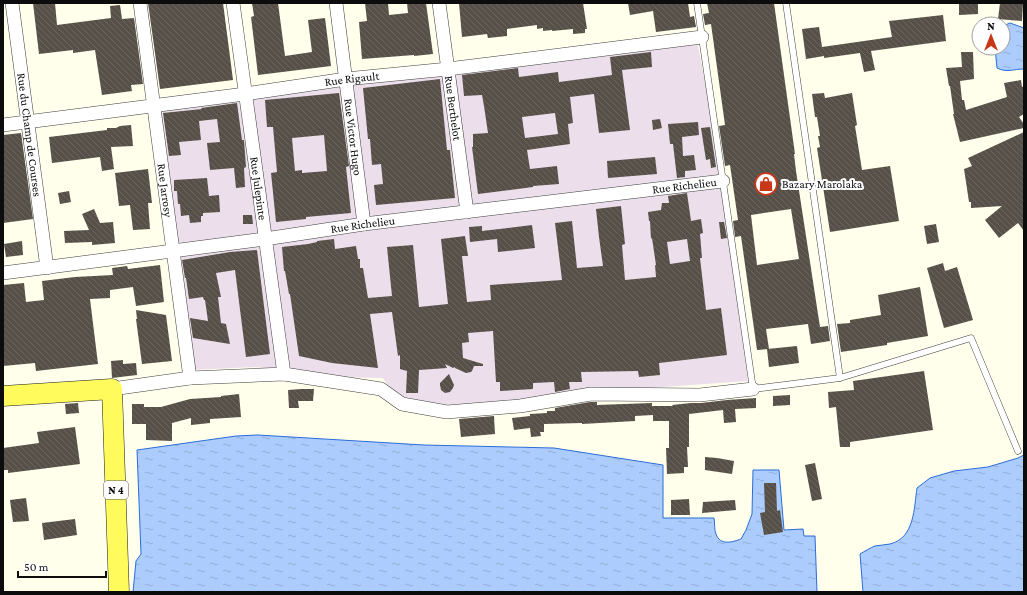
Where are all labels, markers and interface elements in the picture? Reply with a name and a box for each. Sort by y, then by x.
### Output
north arrow [971,16,1011,56]
text: N [987,20,995,32]
street label: Rue Rigault [324,69,381,89]
street label: Rue du Champ de Courses [14,72,45,198]
street label: Rue Berthelot [442,75,464,142]
street label: Rue Victor Hugo [341,98,365,176]
street label: Rue Julepinte [247,156,270,221]
street label: Rue Jarrosy [154,163,176,218]
shop icon: Bazary Marolaka [753,171,779,197]
street label: Rue Richelieu [651,175,718,196]
place label: Bazary Marolaka [782,177,863,191]
street label: Rue Richelieu [330,213,396,236]
road number: N 4 [104,481,128,499]
scale bar [18,553,106,579]
text: 50 m [24,560,49,574]

